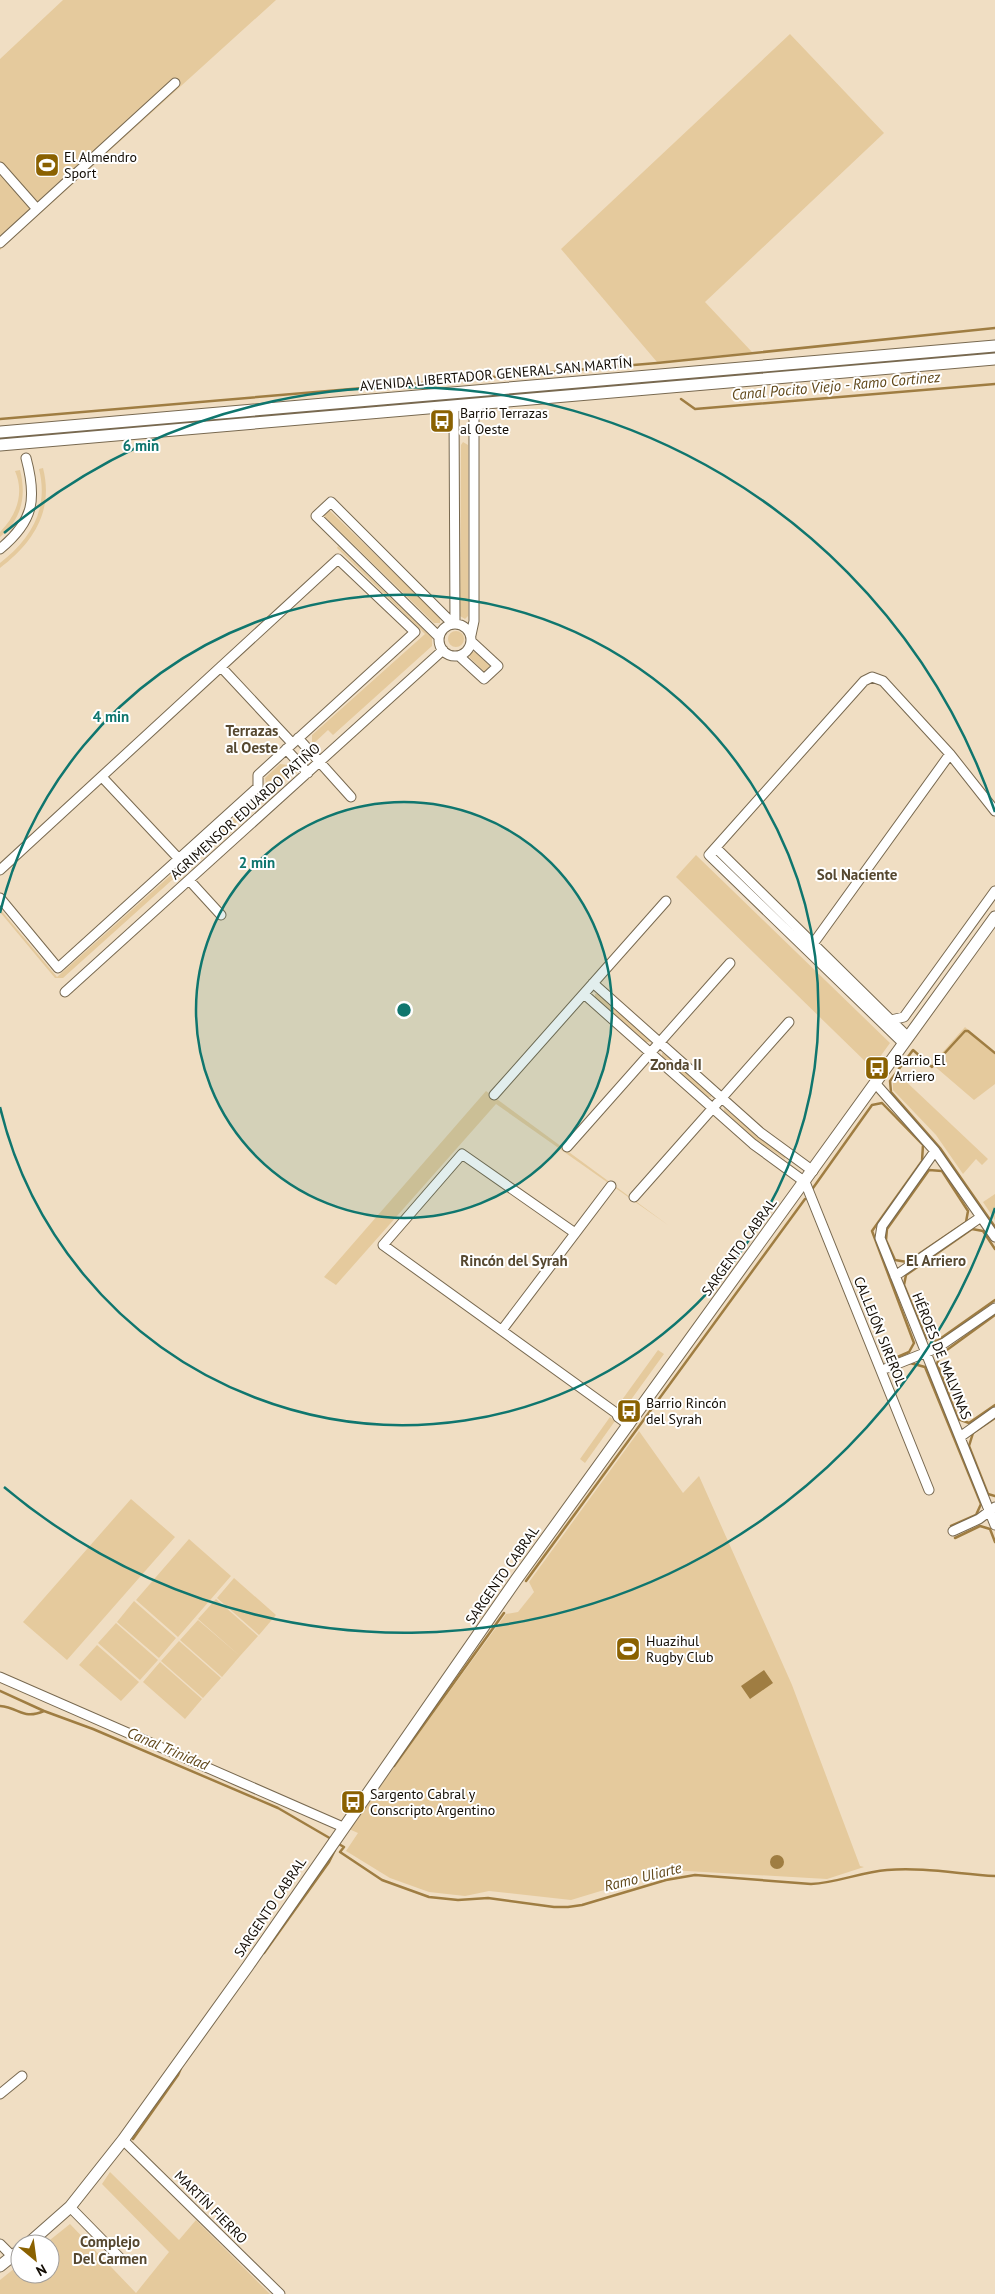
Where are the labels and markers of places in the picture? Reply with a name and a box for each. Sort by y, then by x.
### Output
place label: El Almendro Sport [64,148,137,182]
sports icon: El Almendro Sport [34,152,60,178]
place label: Barrio Terrazas al Oeste [460,404,548,438]
bus stop icon: Barrio Terrazas al Oeste [429,408,455,434]
centre of rings [395,1001,413,1019]
place label: Barrio El Arriero [894,1051,945,1085]
bus stop icon: Barrio El Arriero [864,1055,890,1081]
place label: Barrio Rincón del Syrah [646,1394,727,1428]
bus stop icon: Barrio Rincón del Syrah [616,1398,642,1424]
place label: Huazihul Rugby Club [646,1632,714,1666]
sports icon: Huazihul Rugby Club [615,1636,641,1662]
place label: Sargento Cabral y Conscripto Argentino [370,1785,495,1819]
bus stop icon: Sargento Cabral y Conscripto Argentino [340,1789,366,1815]

